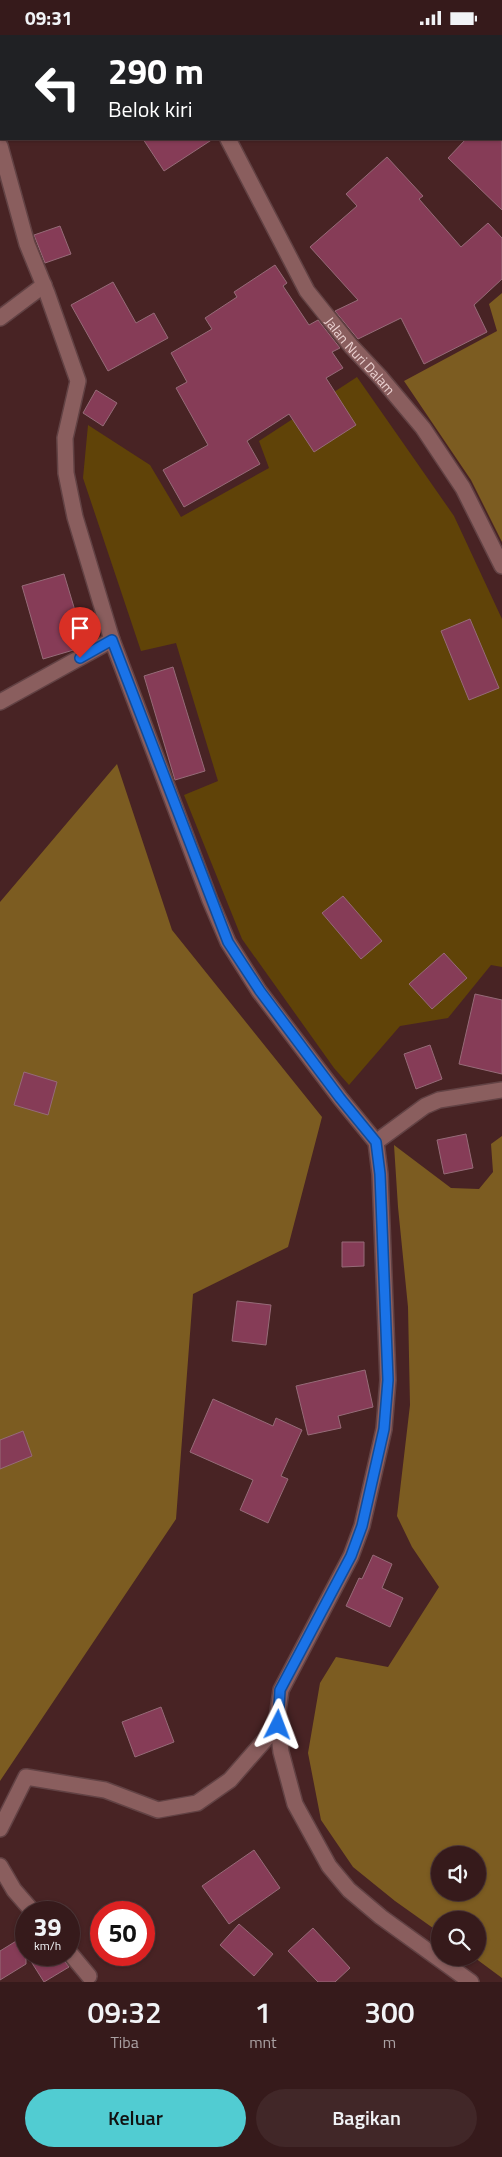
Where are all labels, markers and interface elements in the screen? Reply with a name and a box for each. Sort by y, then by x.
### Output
text: 09:31 [25,3,72,32]
text: 290 m [108,44,204,98]
icon: left [25,55,90,120]
text: Belok kiri [108,92,193,126]
street label: Jalan Nuri Dalam [321,312,401,399]
pin [59,607,101,658]
icon: arrive [66,614,94,642]
position arrow [251,1698,303,1750]
map controls [431,1846,486,1966]
button: sound [431,1846,486,1901]
speed limit sign: 50 [90,1901,155,1966]
text: 39 [33,1908,62,1946]
button: search [431,1911,486,1966]
text: km/h [34,1936,61,1955]
text: 09:32 [87,1989,162,2035]
text: 1 [255,1989,271,2035]
text: 300 [364,1989,415,2035]
text: Tiba [110,2030,139,2054]
text: mnt [249,2030,277,2054]
text: m [383,2030,396,2054]
button: Keluar [25,2089,246,2147]
button: Bagikan [256,2089,477,2147]

